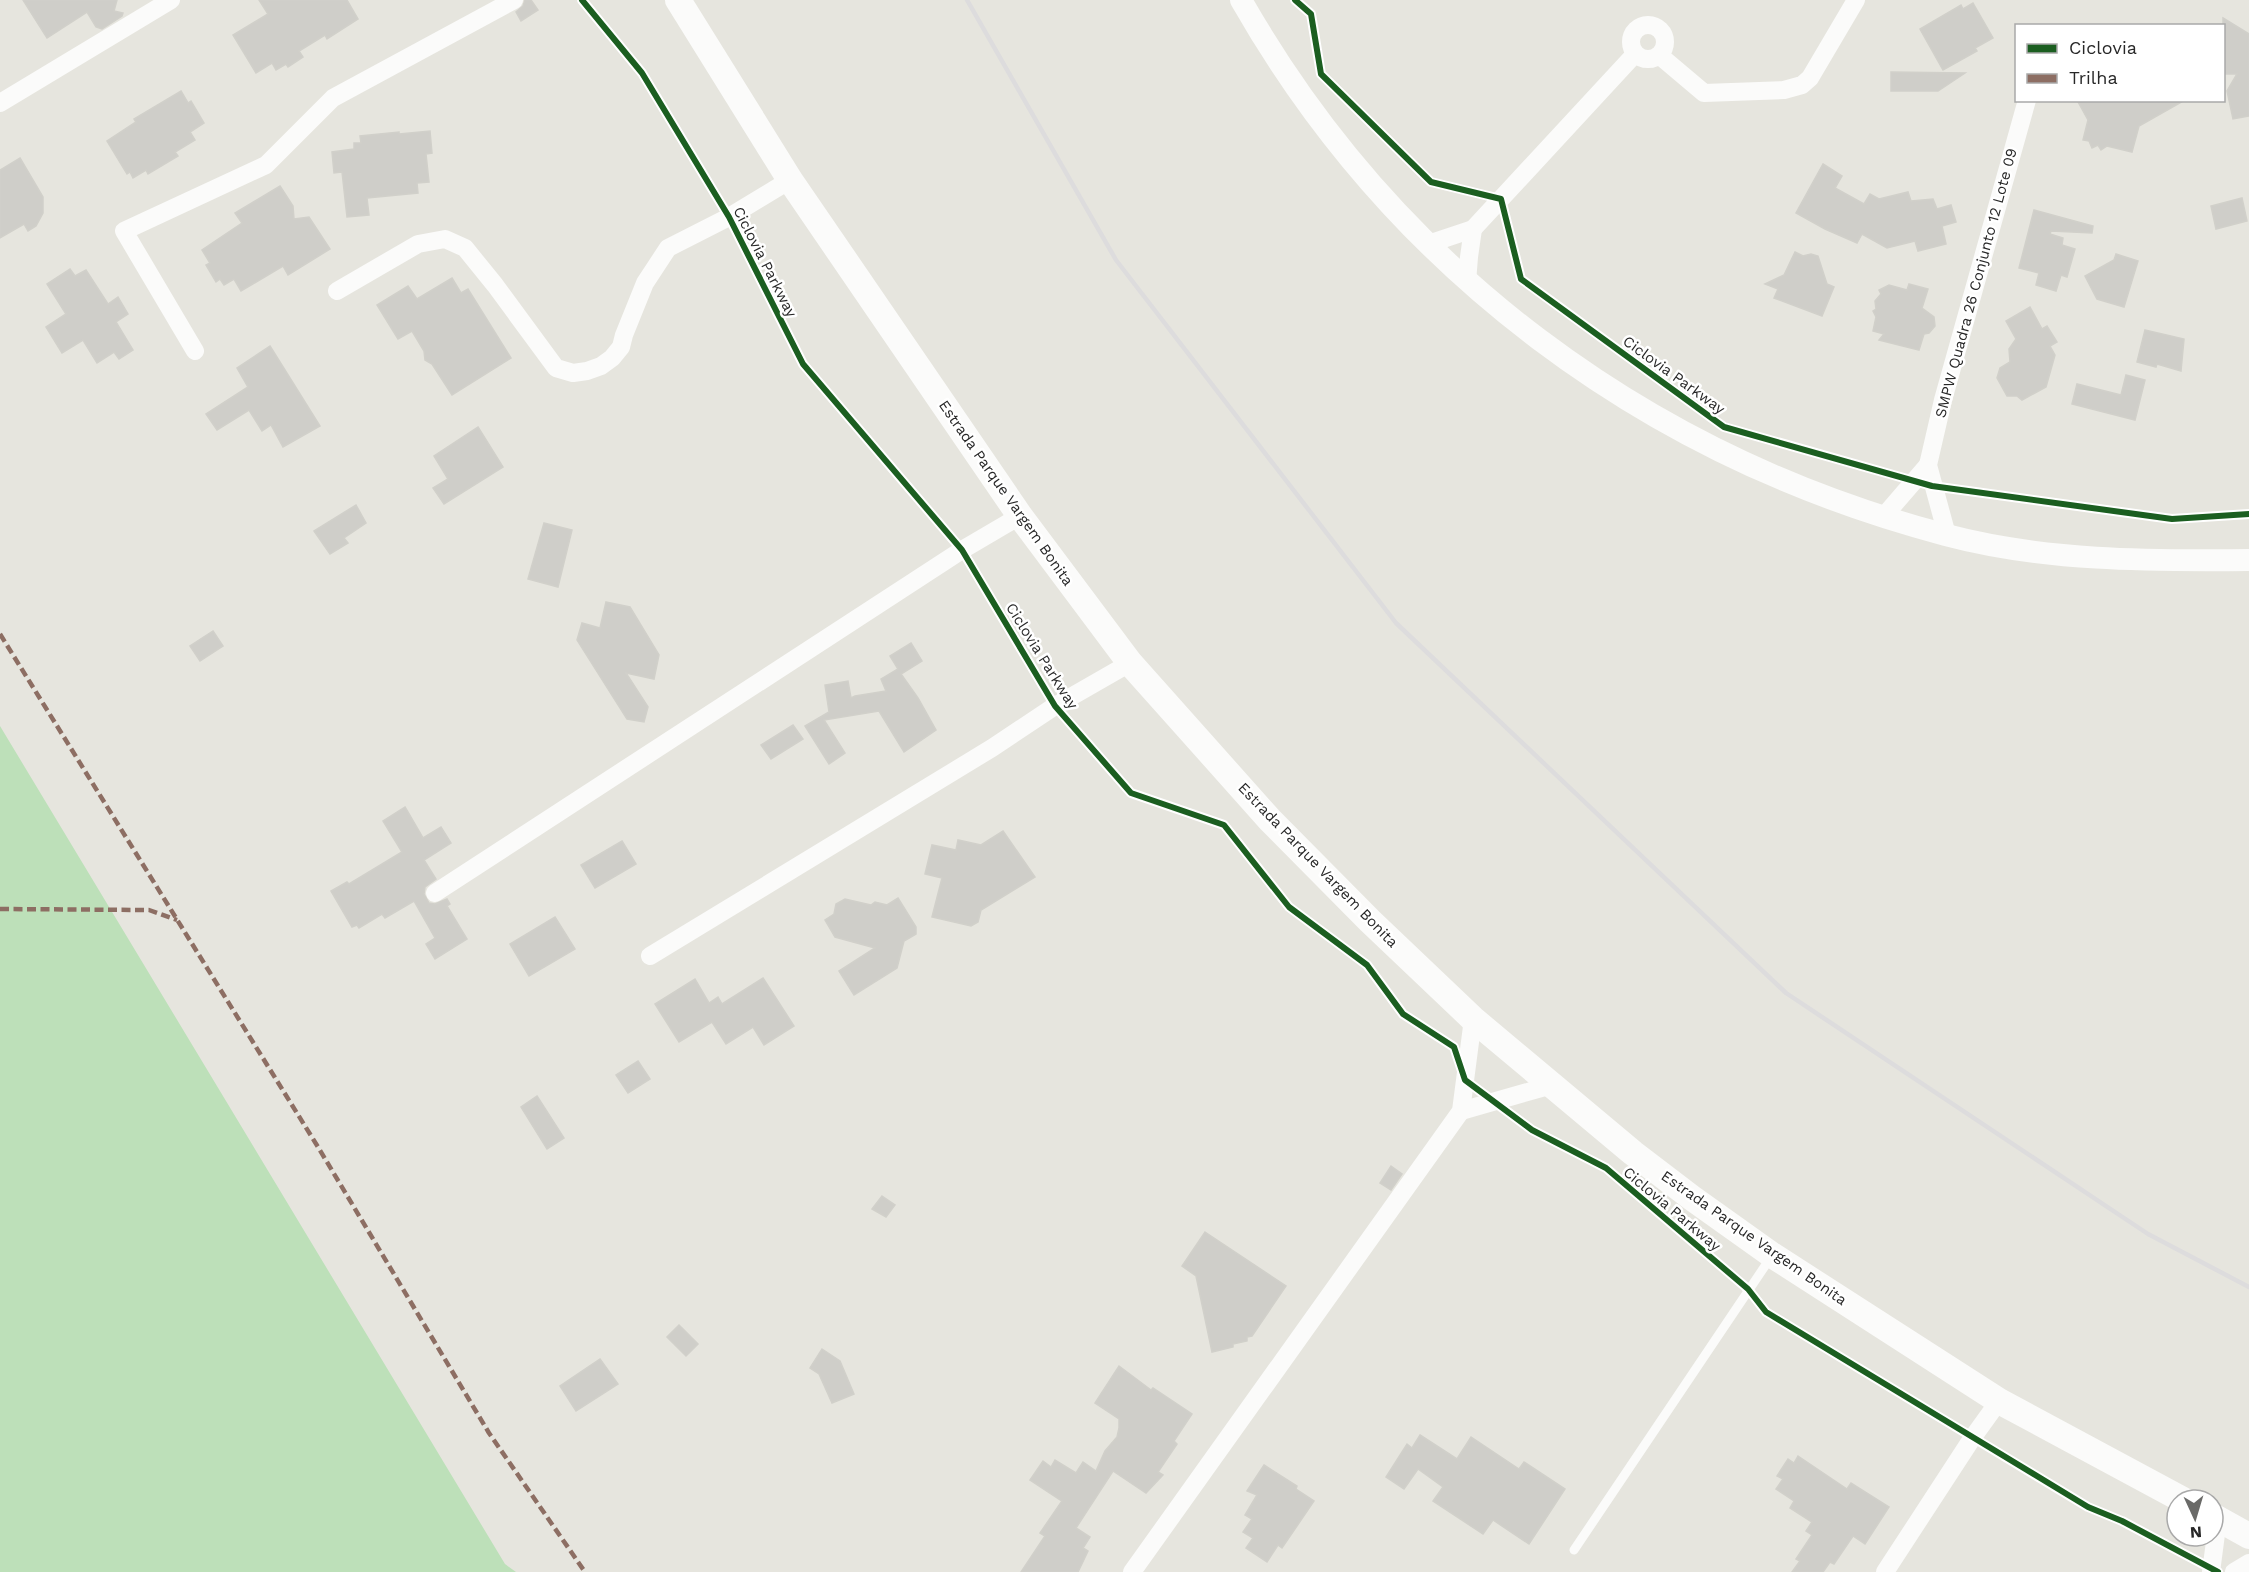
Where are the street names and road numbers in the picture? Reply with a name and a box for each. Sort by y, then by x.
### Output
street label: SMPW Quadra 26 Conjunto 12 Lote 09 [1931,146,2021,420]
street label: Ciclovia Parkway [729,204,801,321]
street label: Ciclovia Parkway [1619,332,1729,418]
street label: Estrada Parque Vargem Bonita [935,397,1077,590]
street label: Ciclovia Parkway [1002,600,1082,713]
street label: Estrada Parque Vargem Bonita [1234,779,1402,952]
street label: Ciclovia Parkway [1620,1163,1725,1255]
street label: Estrada Parque Vargem Bonita [1658,1167,1851,1309]

